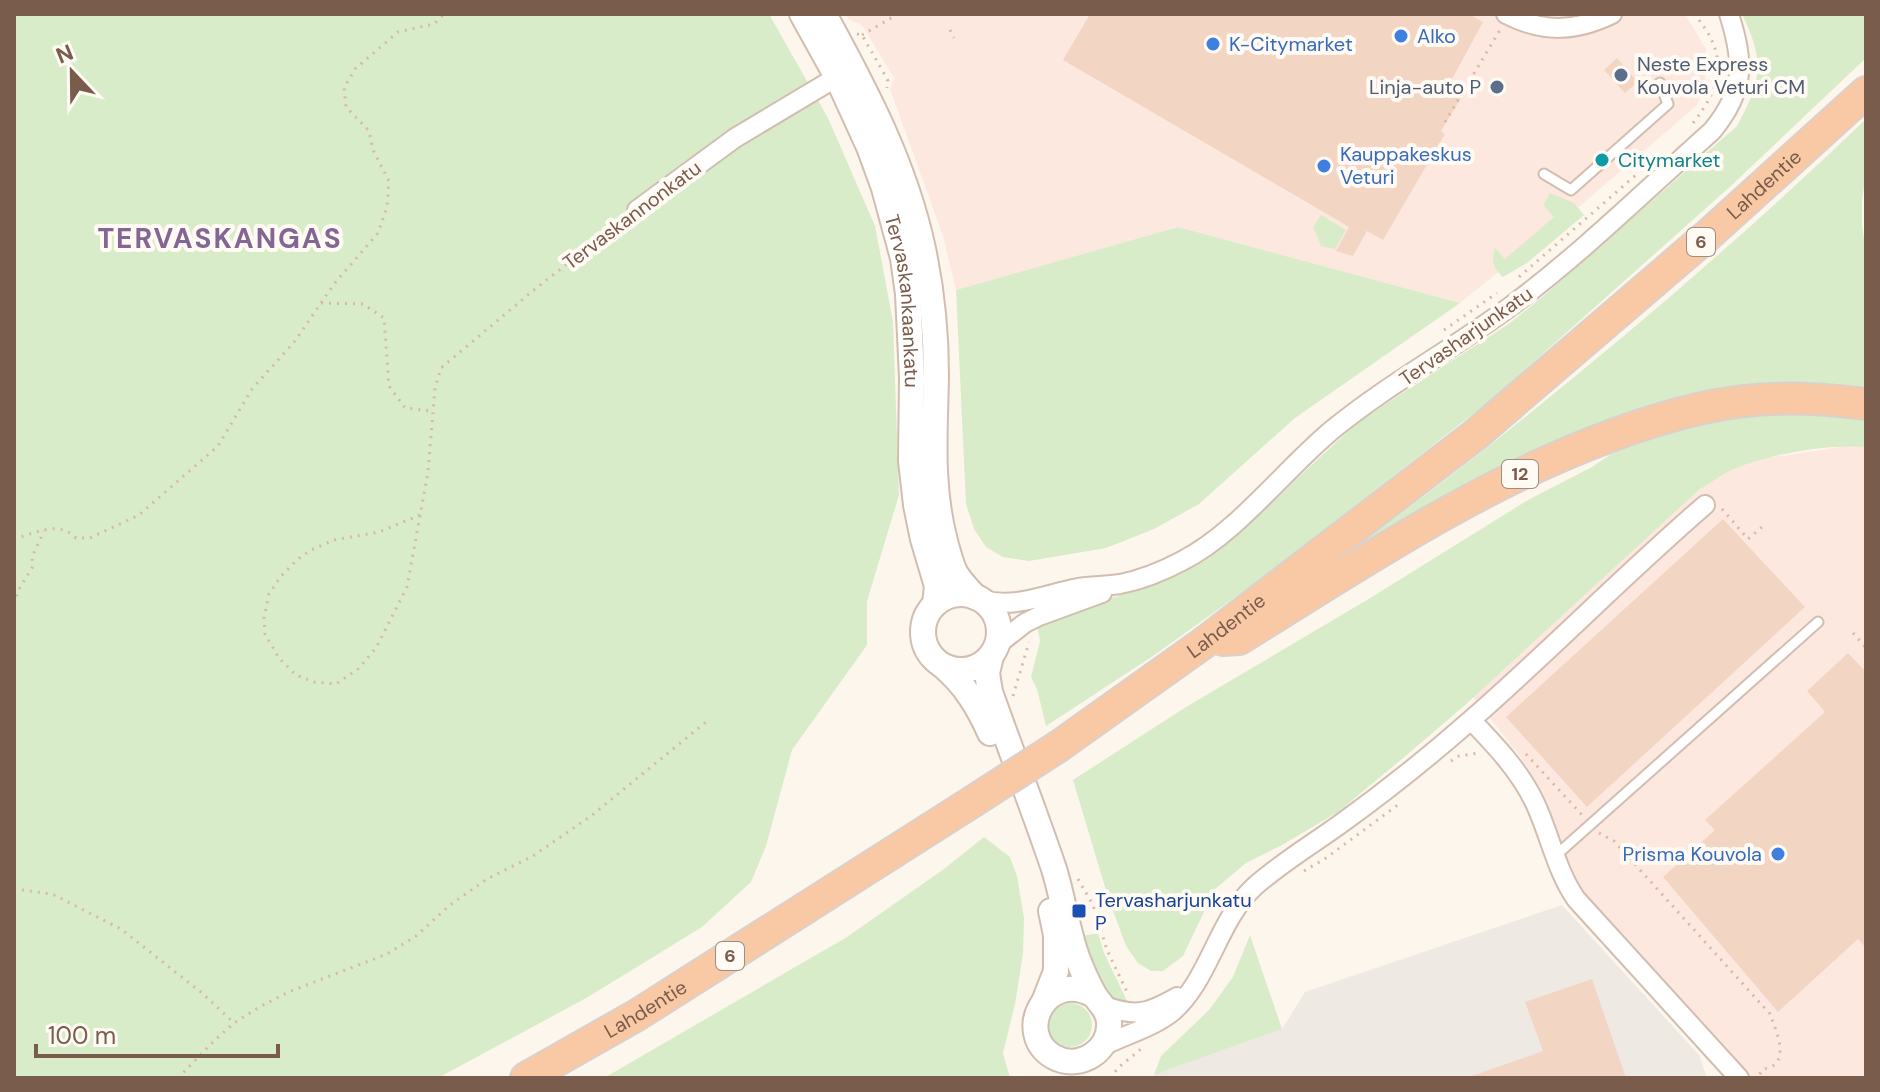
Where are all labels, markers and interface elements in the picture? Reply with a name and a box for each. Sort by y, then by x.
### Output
place label: Alko [1417,23,1456,49]
marker: Alko [1392,27,1410,45]
place label: K-Citymarket [1229,31,1353,57]
north arrow [32,32,112,112]
marker: K-Citymarket [1204,35,1222,53]
text: N [52,37,78,70]
place label: Neste Express Kouvola Veturi CM [1637,51,1805,100]
marker: Neste Express Kouvola Veturi CM [1612,66,1630,84]
place label: Linja-auto P [1369,74,1481,100]
marker: Linja-auto P [1488,78,1506,96]
place label: Kauppakeskus Veturi [1340,141,1472,190]
street label: Lahdentie [1721,144,1807,225]
place label: Citymarket [1618,147,1721,173]
marker: Citymarket [1593,151,1611,169]
street label: Tervaskannonkatu [558,155,706,275]
marker: Kauppakeskus Veturi [1315,157,1333,175]
street label: Tervaskankaankatu [879,212,925,388]
district label: TERVASKANGAS [97,220,343,257]
road number: 6 [1687,228,1715,256]
street label: Tervasharjunkatu [1394,280,1538,392]
road number: 12 [1502,460,1538,488]
street label: Lahdentie [1182,587,1271,664]
place label: Prisma Kouvola [1623,841,1762,867]
marker: Prisma Kouvola [1769,845,1787,863]
place label: Tervasharjunkatu P [1095,887,1252,936]
marker: Tervasharjunkatu P [1070,902,1088,920]
road number: 6 [716,942,744,970]
street label: Lahdentie [599,974,692,1044]
scale bar [36,1008,278,1058]
text: 100 m [48,1020,116,1051]

